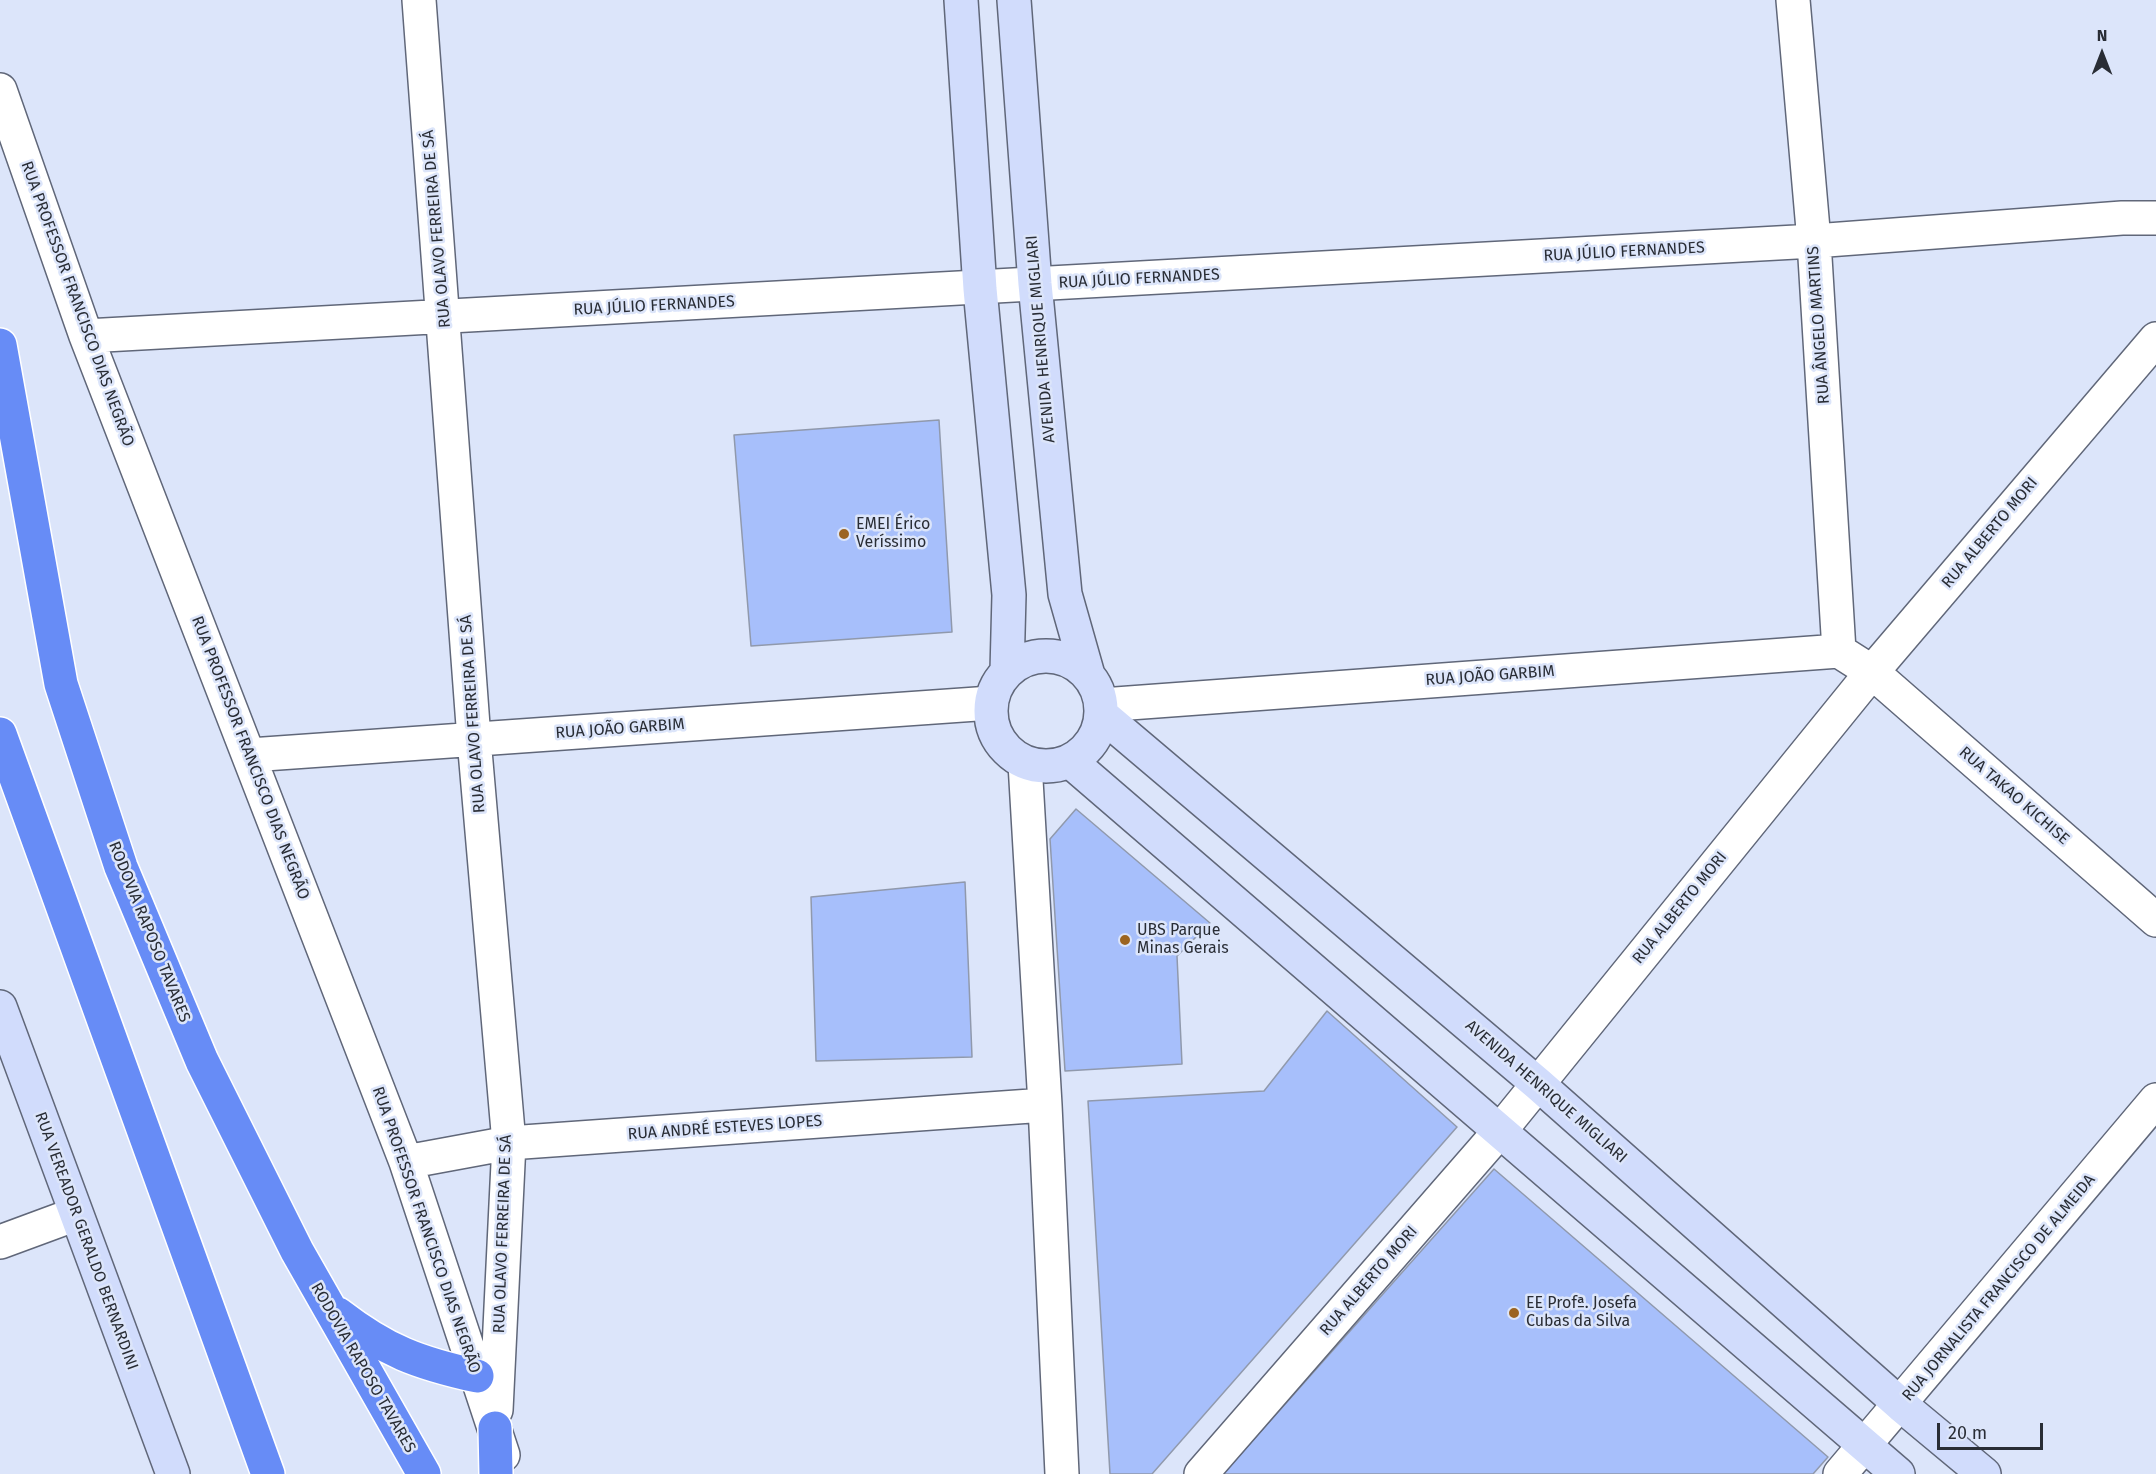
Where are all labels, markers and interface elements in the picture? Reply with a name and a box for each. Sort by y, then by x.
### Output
north arrow [2072,24,2132,84]
text: N [2097,26,2107,45]
street label: RUA OLAVO FERREIRA DE SÁ [419,129,455,329]
street label: RUA PROFESSOR FRANCISCO DIAS NEGRÃO [16,159,138,449]
street label: AVENIDA HENRIQUE MIGLIARI [1022,234,1060,444]
street label: RUA JÚLIO FERNANDES [1543,238,1705,266]
street label: RUA ÂNGELO MARTINS [1804,245,1834,405]
street label: RUA JÚLIO FERNANDES [1058,265,1220,293]
street label: RUA JÚLIO FERNANDES [573,292,735,320]
street label: RUA ALBERTO MORI [1938,474,2042,592]
place label: EMEI Érico Veríssimo [856,515,930,553]
marker: EMEI Érico Veríssimo [837,527,851,541]
street label: RUA PROFESSOR FRANCISCO DIAS NEGRÃO [187,614,313,902]
street label: RUA OLAVO FERREIRA DE SÁ [456,614,490,814]
street label: RUA JOÃO GARBIM [1425,662,1555,690]
street label: RUA JOÃO GARBIM [555,715,685,743]
street label: RUA TAKAO KICHISE [1955,743,2073,849]
street label: RODOVIA RAPOSO TAVARES [104,839,194,1025]
street label: RUA ALBERTO MORI [1629,848,1731,968]
place label: UBS Parque Minas Gerais [1137,921,1229,959]
marker: UBS Parque Minas Gerais [1118,933,1132,947]
street label: AVENIDA HENRIQUE MIGLIARI [1461,1016,1631,1168]
street label: RUA PROFESSOR FRANCISCO DIAS NEGRÃO [368,1084,484,1376]
street label: RUA VEREADOR GERALDO BERNARDINI [30,1109,142,1373]
street label: RUA ANDRÉ ESTEVES LOPES [627,1112,823,1144]
street label: RUA OLAVO FERREIRA DE SÁ [490,1134,516,1334]
street label: RUA JORNALISTA FRANCISCO DE ALMEIDA [1898,1171,2100,1405]
street label: RUA ALBERTO MORI [1316,1222,1422,1340]
street label: RODOVIA RAPOSO TAVARES [306,1280,420,1456]
place label: EE Profª. Josefa Cubas da Silva [1526,1294,1637,1332]
marker: EE Profª. Josefa Cubas da Silva [1507,1306,1521,1320]
scale bar [1940,1411,2046,1449]
text: 20 m [1948,1422,1987,1444]

